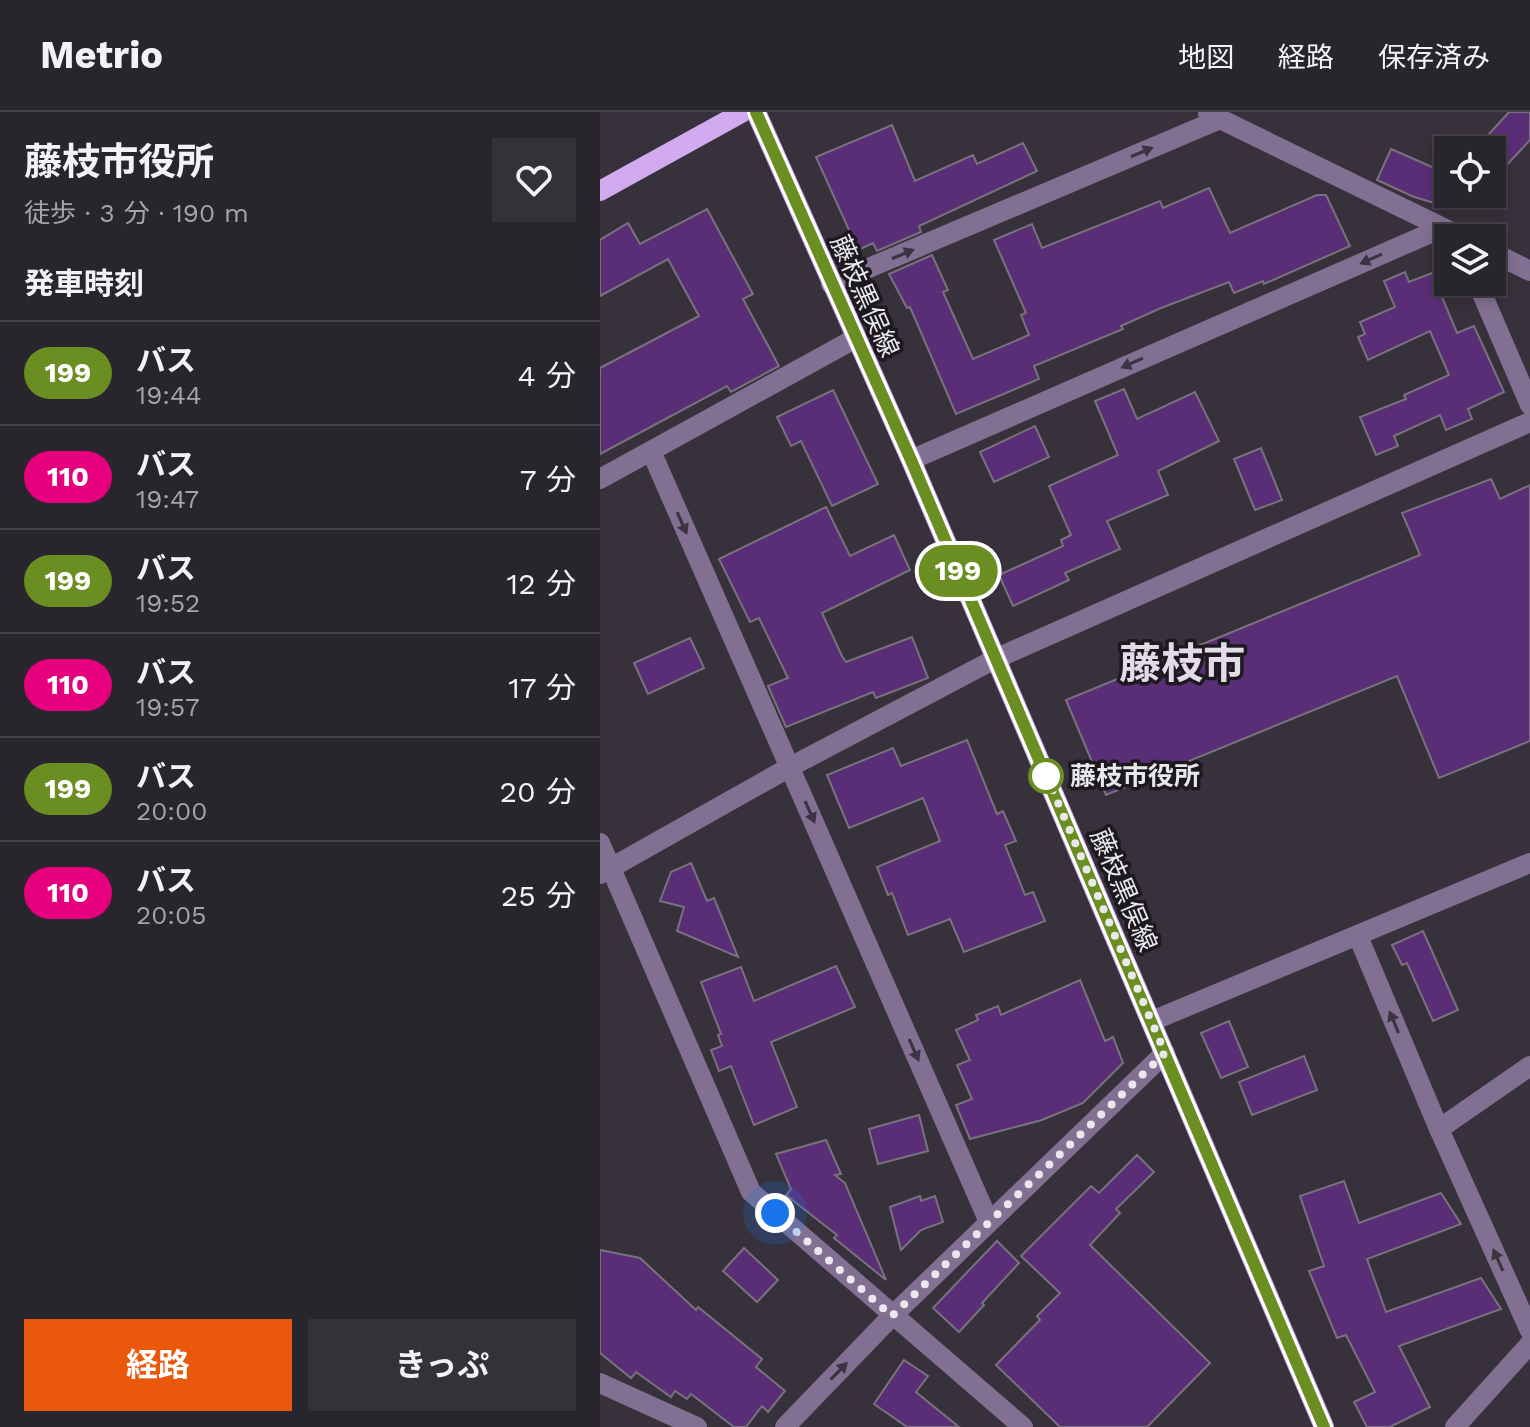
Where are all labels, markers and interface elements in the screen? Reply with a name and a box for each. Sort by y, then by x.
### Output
text: Metrio [40,33,163,77]
text: 地図 [1178,41,1234,74]
text: 経路 [1278,41,1334,74]
text: 保存済み [1378,41,1490,74]
map controls [1434,136,1506,296]
button: locate [1434,136,1506,208]
button: heart [492,138,576,222]
text: 藤枝市役所 [24,140,214,184]
one-way arrow [1130,145,1154,158]
text: 徒歩 · 3 分 · 190 m [24,198,249,228]
button: layers [1434,224,1506,296]
street label: 藤枝黒俣線 [825,231,905,361]
one-way arrow [891,247,915,260]
one-way arrow [1359,252,1383,265]
text: 発車時刻 [24,266,144,301]
text: バス [136,343,196,378]
text: 199 [45,356,91,389]
one-way arrow [1121,356,1144,369]
text: 4 分 [517,358,576,393]
text: 19:44 [136,380,202,410]
text: バス [136,447,196,482]
text: 110 [47,460,89,493]
text: 7 分 [520,462,576,497]
text: 19:47 [136,484,199,514]
one-way arrow [676,511,689,535]
line badge: 199 [912,545,1004,597]
text: バス [136,551,196,586]
text: 199 [935,554,981,587]
text: 199 [45,564,91,597]
text: 12 分 [507,566,576,601]
text: 19:52 [136,588,200,618]
district label: 藤枝市 [1119,639,1245,688]
text: バス [136,655,196,690]
text: 110 [47,668,89,701]
text: 17 分 [508,670,576,705]
text: 19:57 [136,692,200,722]
text: バス [136,759,196,794]
marker: 藤枝市役所 [1029,759,1063,793]
place label: 藤枝市役所 [1070,761,1200,791]
text: 199 [45,772,91,805]
text: 20 分 [500,774,576,809]
text: 20:00 [136,796,207,826]
one-way arrow [803,800,817,824]
street label: 藤枝黒俣線 [1085,824,1163,956]
text: バス [136,863,196,898]
text: 110 [47,876,89,909]
text: 25 分 [501,878,576,913]
text: 20:05 [136,900,206,930]
one-way arrow [1388,1010,1401,1034]
one-way arrow [907,1038,921,1062]
your location [755,1193,795,1233]
one-way arrow [1491,1248,1505,1272]
button: 経路 [24,1319,292,1411]
button: きっぷ [308,1319,576,1411]
one-way arrow [829,1362,848,1381]

